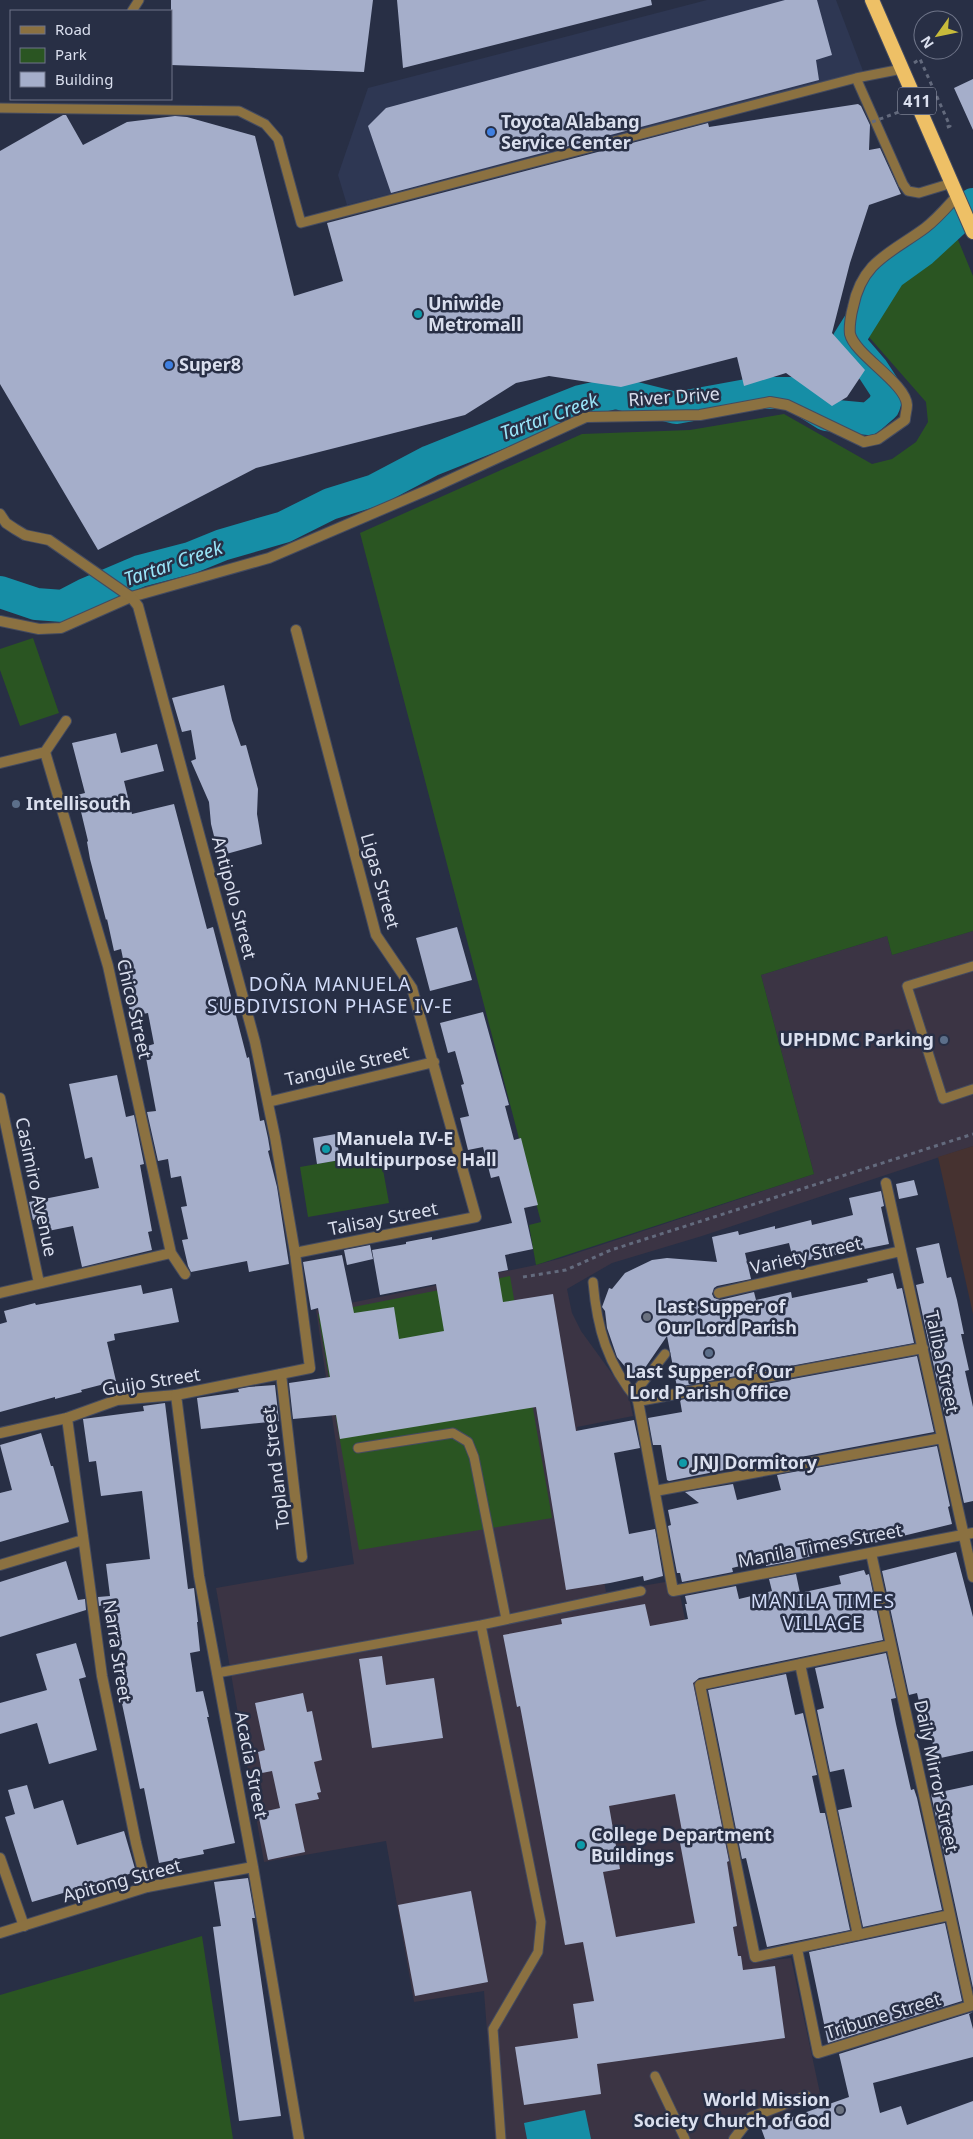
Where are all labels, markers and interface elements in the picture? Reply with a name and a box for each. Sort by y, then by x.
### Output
legend [10,10,172,100]
north arrow [913,10,963,60]
text: Road [55,19,91,39]
text: N [916,32,938,52]
text: Park [55,44,87,64]
text: Building [55,69,113,89]
road number: 411 [898,88,936,114]
place label: Toyota Alabang Service Center [501,109,640,154]
marker: Toyota Alabang Service Center [485,126,497,138]
place label: Uniwide Metromall [428,291,522,336]
marker: Uniwide Metromall [412,308,424,320]
place label: Super8 [179,352,241,376]
marker: Super8 [163,359,175,371]
street label: River Drive [627,381,721,411]
water label: Tartar Creek [496,386,602,446]
water label: Tartar Creek [120,534,226,592]
place label: Intellisouth [26,791,131,815]
marker: Intellisouth [10,798,22,810]
street label: Ligas Street [356,830,406,932]
street label: Antipolo Street [207,834,263,962]
street label: Chico Street [112,957,158,1061]
district label: DOÑA MANUELA SUBDIVISION PHASE IV-E [207,971,453,1019]
place label: UPHDMC Parking [779,1027,934,1051]
marker: UPHDMC Parking [938,1034,950,1046]
street label: Tanguile Street [283,1039,412,1091]
street label: Casimiro Avenue [10,1115,63,1259]
place label: Manuela IV-E Multipurpose Hall [336,1126,497,1171]
marker: Manuela IV-E Multipurpose Hall [320,1143,332,1155]
street label: Talisay Street [326,1196,440,1240]
street label: Variety Street [748,1230,864,1279]
place label: Last Supper of Our Lord Parish [657,1294,797,1339]
street label: Taliba Street [920,1308,966,1416]
marker: Last Supper of Our Lord Parish [641,1311,653,1323]
marker: Last Supper of Our Lord Parish Office [703,1347,715,1359]
place label: Last Supper of Our Lord Parish Office [625,1359,793,1404]
street label: Guijo Street [100,1361,202,1401]
street label: Topland Street [256,1405,294,1530]
place label: JNJ Dormitory [691,1450,818,1474]
marker: JNJ Dormitory [677,1457,689,1469]
street label: Manila Times Street [736,1517,904,1573]
district label: MANILA TIMES VILLAGE [751,1588,895,1636]
street label: Narra Street [98,1598,138,1704]
street label: Daily Mirror Street [909,1697,965,1855]
street label: Acacia Street [230,1709,274,1821]
place label: College Department Buildings [591,1822,772,1867]
marker: College Department Buildings [575,1839,587,1851]
street label: Apitong Street [60,1853,184,1907]
street label: Tribune Street [822,1986,944,2044]
place label: World Mission Society Church of God [634,2087,830,2132]
marker: World Mission Society Church of God [834,2104,846,2116]

